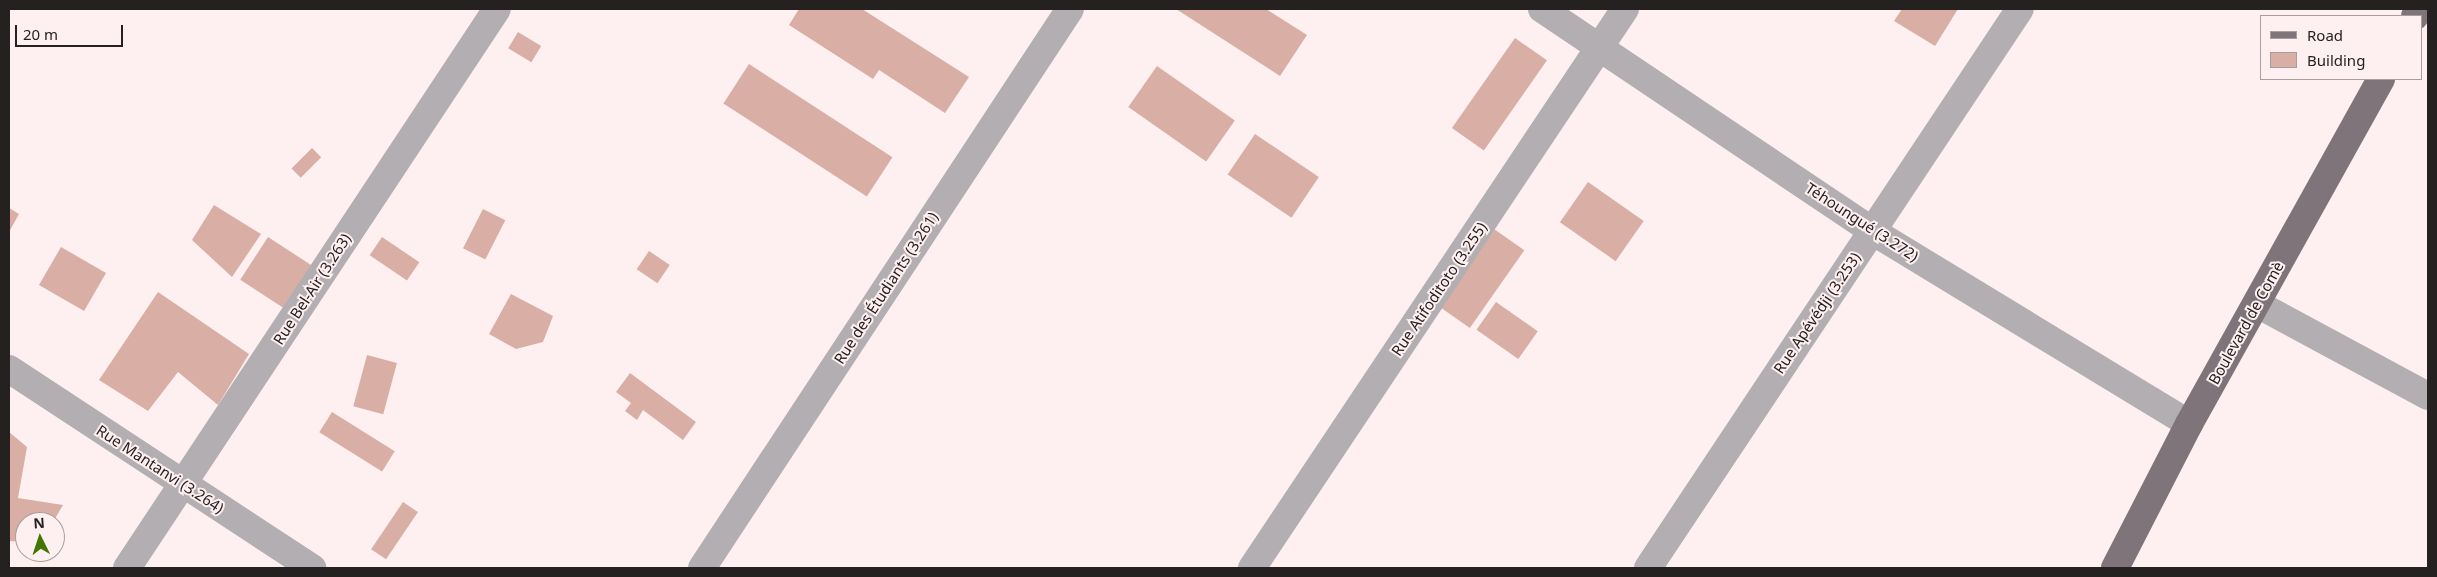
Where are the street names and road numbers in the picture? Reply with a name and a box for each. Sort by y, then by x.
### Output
street label: Téhoungué (3.272) [1802,179,1922,265]
street label: Rue des Étudiants (3.261) [830,209,942,367]
street label: Rue Atifoditoto (3.255) [1388,219,1490,359]
street label: Rue Bel-Air (3.263) [269,230,355,348]
street label: Rue Apévédji (3.253) [1770,249,1864,377]
street label: Boulevard de Comè [2205,258,2287,388]
street label: Rue Mantanvi (3.264) [93,421,227,517]

